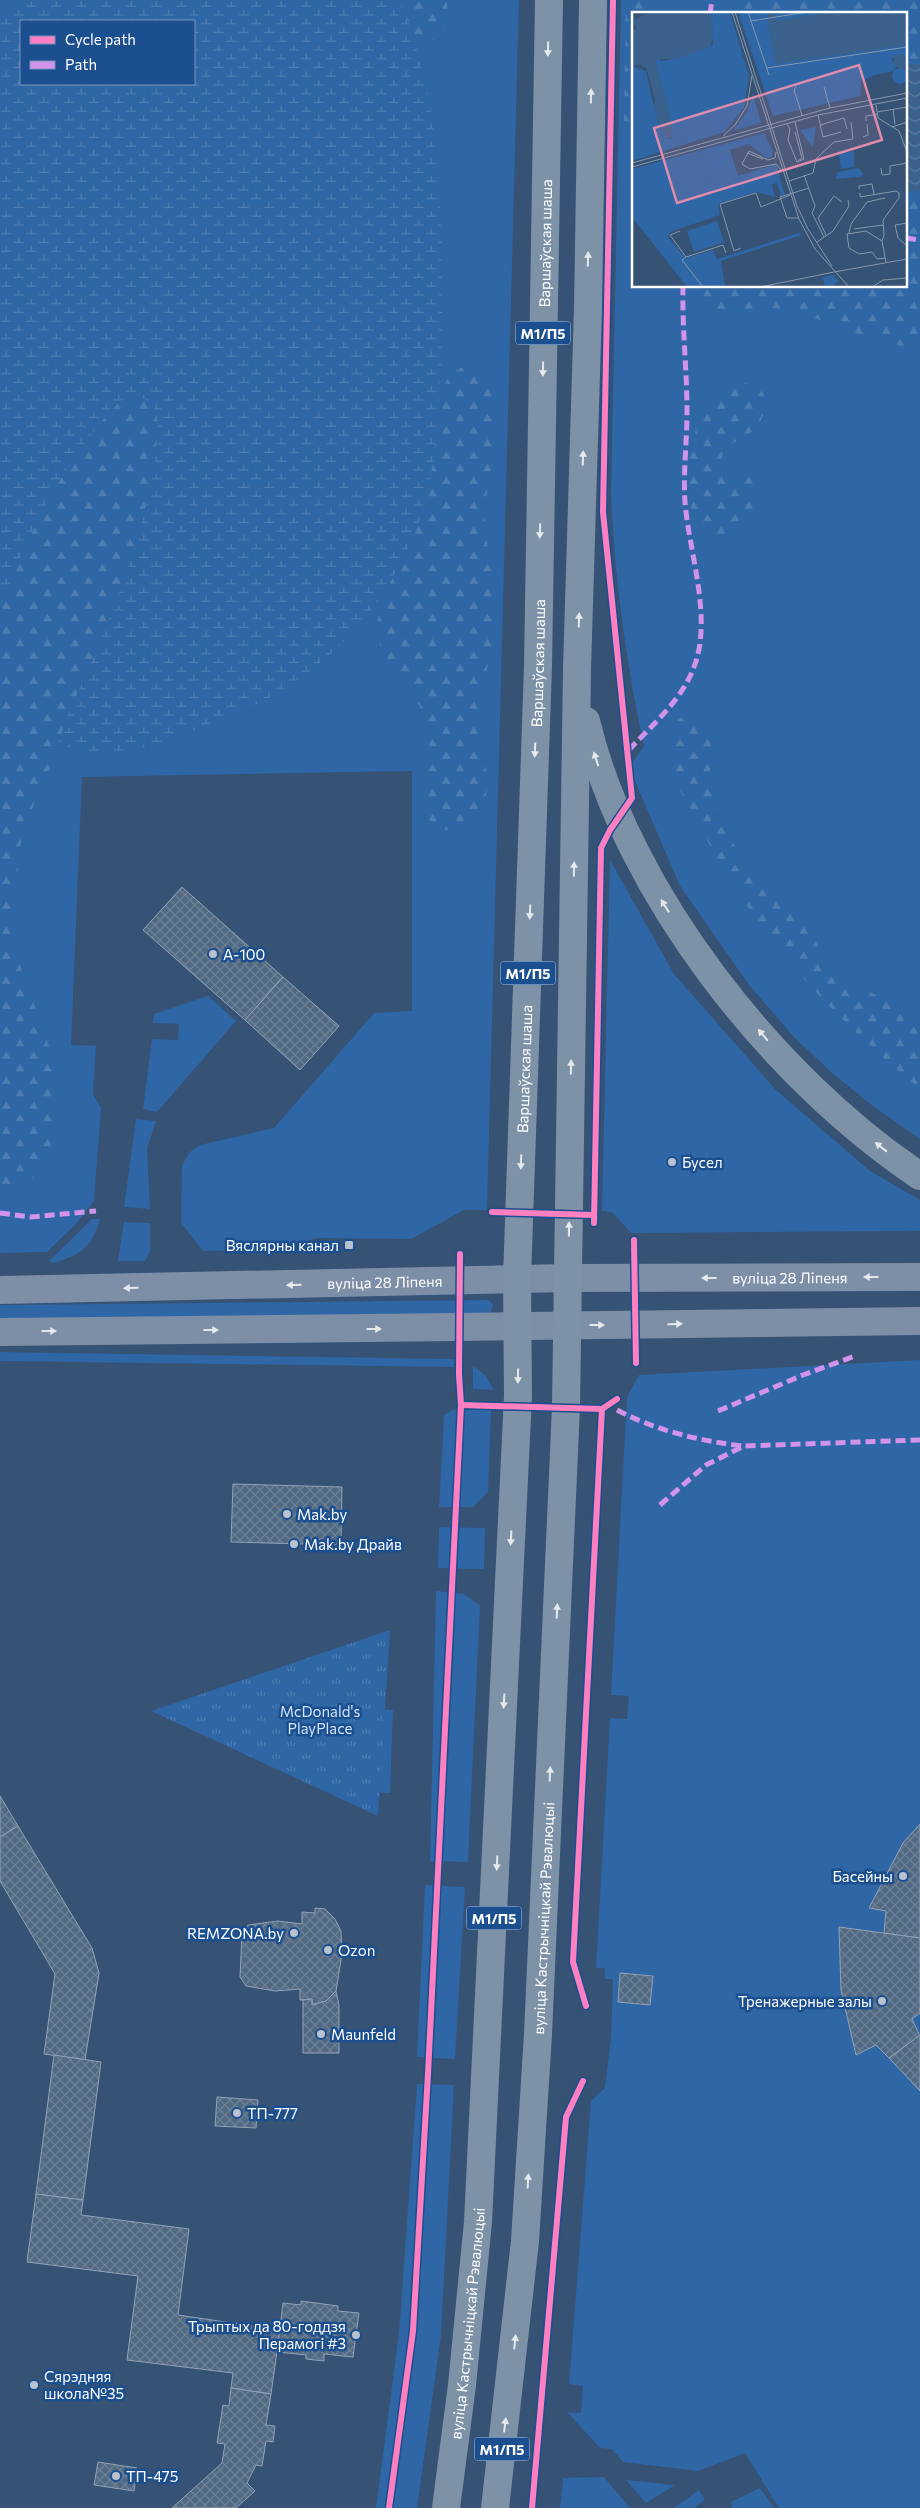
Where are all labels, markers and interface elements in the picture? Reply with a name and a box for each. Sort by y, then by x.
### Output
inset map [632,12,908,288]
legend [20,20,195,85]
text: Cycle path [65,30,136,48]
one-way arrow [544,41,552,57]
text: Path [65,55,97,73]
one-way arrow [587,88,595,104]
street label: Варшаўская шаша [535,179,555,308]
one-way arrow [585,251,593,267]
road number: М1/П5 [516,322,570,344]
one-way arrow [538,361,546,377]
one-way arrow [579,449,587,465]
one-way arrow [536,523,544,539]
street label: Варшаўская шаша [527,599,548,728]
one-way arrow [575,612,583,628]
one-way arrow [531,742,539,758]
one-way arrow [592,751,600,766]
one-way arrow [570,861,578,877]
one-way arrow [660,899,670,912]
one-way arrow [525,905,533,921]
place label: А-100 [223,945,265,963]
marker: А-100 [207,948,219,960]
road number: М1/П5 [500,961,556,984]
street label: Варшаўская шаша [513,1004,535,1133]
one-way arrow [758,1029,769,1041]
one-way arrow [567,1058,575,1074]
one-way arrow [874,1142,887,1152]
place label: Бусел [682,1153,723,1171]
one-way arrow [517,1154,525,1170]
marker: Бусел [666,1156,678,1168]
one-way arrow [565,1221,573,1237]
place label: Вяслярны канал [226,1236,339,1254]
marker: Вяслярны канал [343,1239,355,1251]
street label: вуліца 28 Ліпеня [732,1268,848,1287]
street label: вуліца 28 Ліпеня [327,1272,443,1292]
one-way arrow [863,1273,879,1281]
one-way arrow [701,1274,717,1282]
one-way arrow [285,1281,301,1289]
one-way arrow [123,1284,139,1292]
one-way arrow [667,1320,683,1328]
one-way arrow [589,1321,605,1329]
one-way arrow [366,1325,382,1333]
one-way arrow [203,1326,219,1334]
one-way arrow [41,1327,57,1335]
one-way arrow [514,1368,522,1384]
place label: Mak.by [297,1505,347,1523]
marker: Mak.by [281,1508,293,1520]
one-way arrow [507,1530,515,1546]
place label: Маk.by Драйв [304,1535,402,1553]
marker: Маk.by Драйв [288,1538,300,1550]
one-way arrow [554,1603,562,1619]
one-way arrow [500,1693,508,1709]
park label: McDonald's PlayPlace [280,1702,360,1737]
one-way arrow [546,1765,554,1781]
street label: вуліца Кастрычніцкай Рэвалюцыі [529,1802,557,2035]
one-way arrow [492,1855,500,1871]
place label: Басейны [832,1867,893,1885]
marker: Басейны [897,1870,909,1882]
road number: М1/П5 [466,1906,522,1930]
place label: REMZONA.by [187,1924,284,1942]
marker: REMZONA.by [288,1927,300,1939]
place label: Ozon [338,1941,375,1959]
marker: Ozon [322,1944,334,1956]
place label: Тренажерные залы [738,1992,872,2010]
marker: Тренажерные залы [876,1995,888,2007]
place label: Maunfeld [331,2025,396,2043]
marker: Maunfeld [315,2028,327,2040]
place label: ТП-777 [247,2104,298,2122]
marker: ТП-777 [231,2107,243,2119]
one-way arrow [525,2172,533,2188]
street label: вуліца Кастрычніцкай Рэвалюцыі [446,2207,488,2440]
place label: Трыптых да 80-годдзя Перамогі #3 [188,2317,346,2352]
marker: Трыптых да 80-годдзя Перамогі #3 [350,2329,362,2341]
one-way arrow [511,2334,519,2350]
place label: Сярэдняя школа№35 [44,2367,124,2402]
marker: Сярэдняя школа№35 [28,2379,40,2391]
one-way arrow [502,2417,510,2433]
road number: М1/П5 [474,2438,530,2460]
place label: ТП-475 [126,2467,178,2485]
marker: ТП-475 [110,2470,122,2482]

